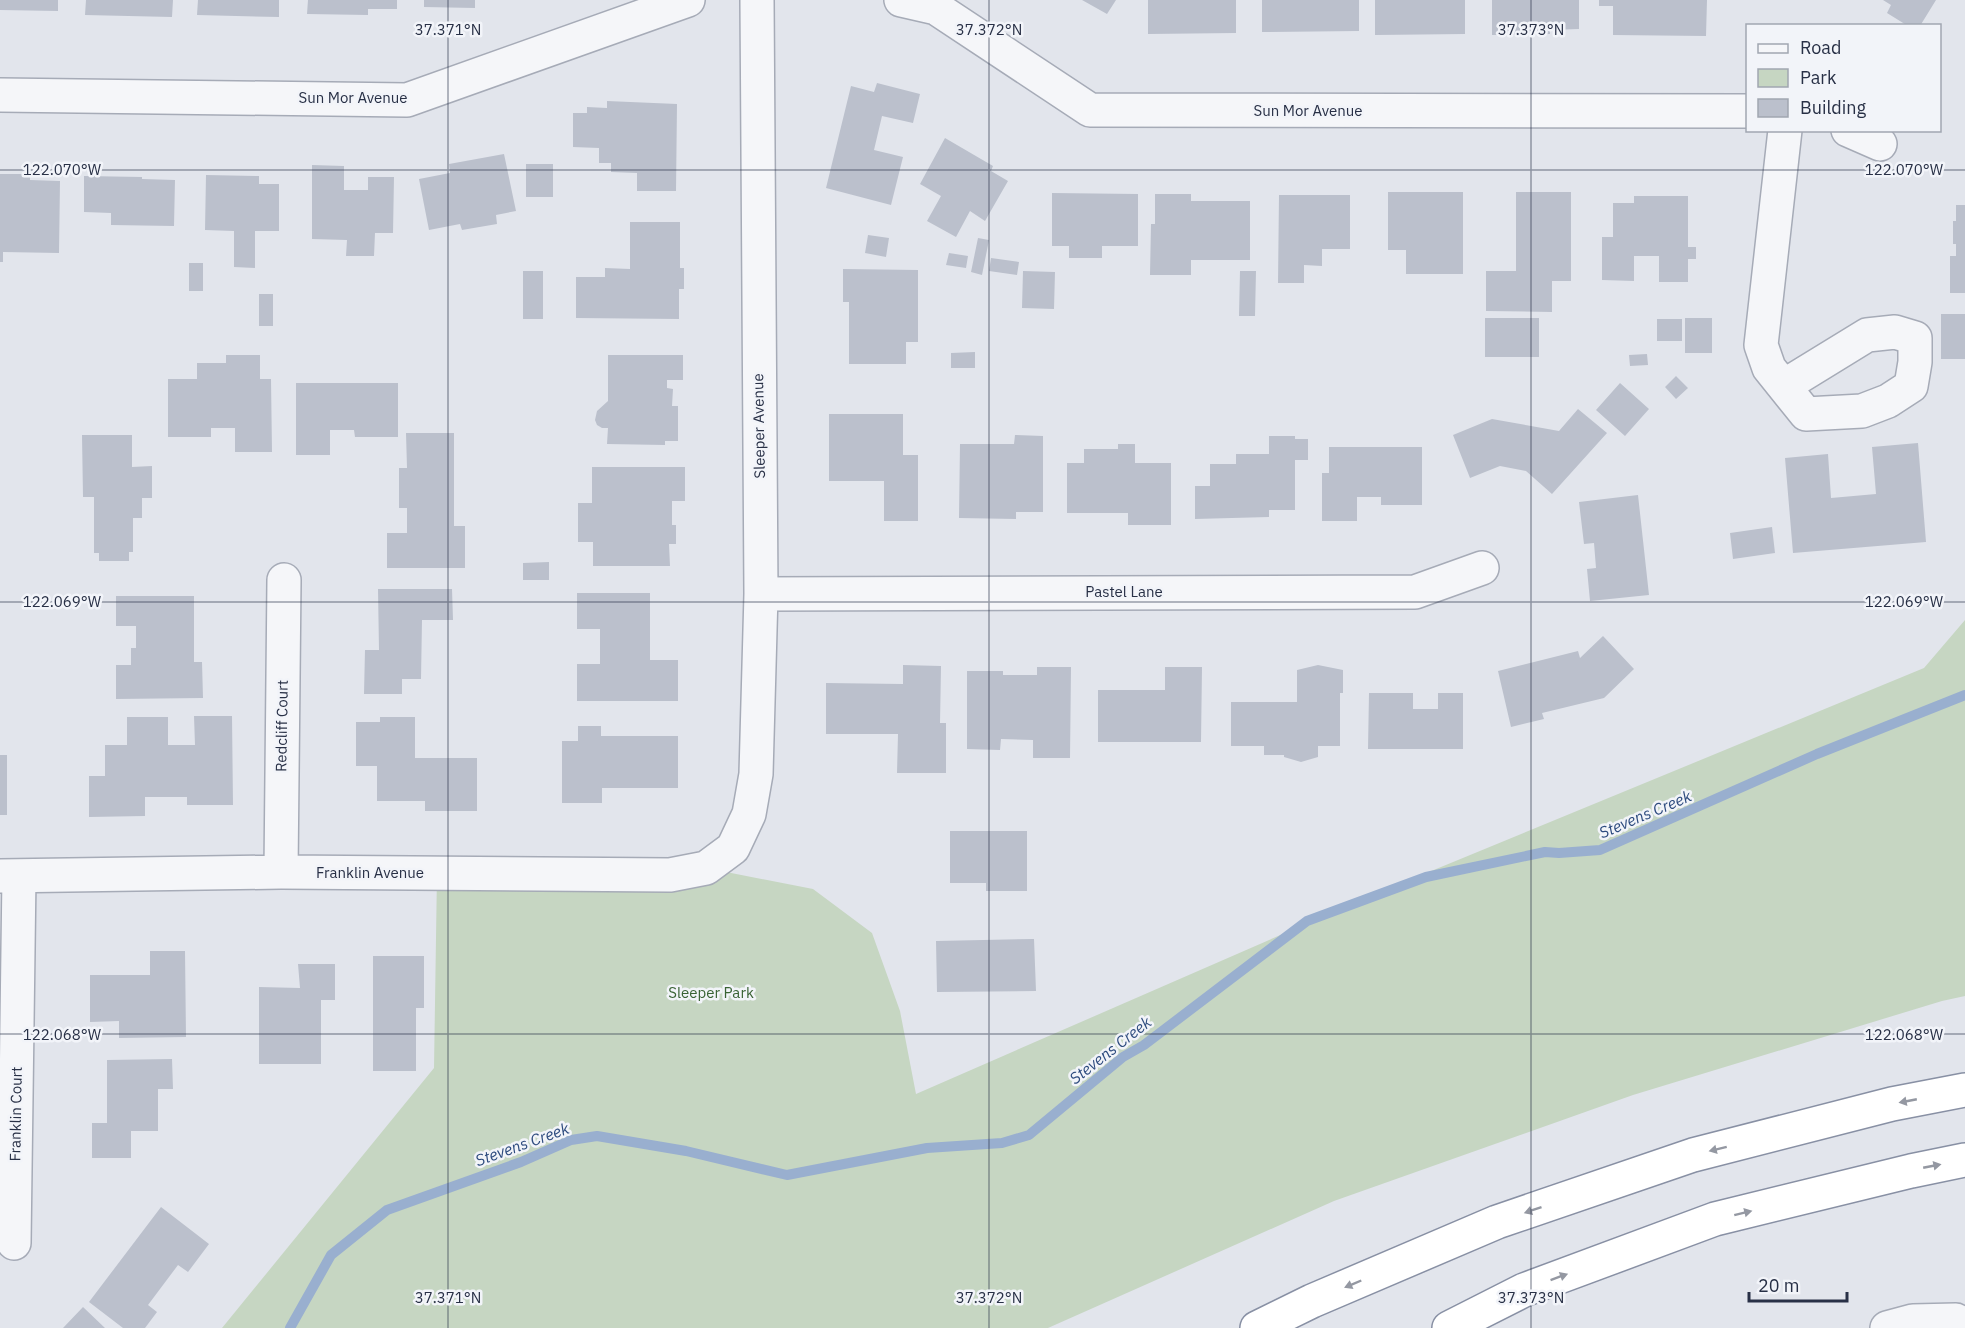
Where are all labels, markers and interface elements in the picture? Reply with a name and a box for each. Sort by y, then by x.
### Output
text: 37.371°N [415,20,481,39]
text: 37.372°N [956,20,1022,39]
text: 37.373°N [1498,20,1564,39]
legend [1746,24,1941,132]
text: Road [1800,36,1841,59]
text: Park [1800,66,1837,89]
street label: Sun Mor Avenue [298,88,408,107]
text: Building [1800,96,1867,119]
street label: Sun Mor Avenue [1253,101,1363,120]
text: 122.070°W [23,160,102,179]
text: 122.070°W [1865,160,1944,179]
street label: Sleeper Avenue [748,373,769,479]
street label: Pastel Lane [1085,582,1163,601]
text: 122.069°W [23,592,102,611]
text: 122.069°W [1865,592,1944,611]
street label: Redcliff Court [271,680,292,772]
water label: Stevens Creek [1596,785,1695,842]
street label: Franklin Avenue [316,863,424,882]
park label: Sleeper Park [668,983,754,1002]
water label: Stevens Creek [1065,1011,1156,1088]
text: 122.068°W [23,1025,102,1044]
text: 122.068°W [1865,1025,1944,1044]
street label: Franklin Court [5,1066,26,1162]
one-way arrow [1898,1097,1917,1106]
water label: Stevens Creek [472,1118,572,1170]
one-way arrow [1709,1144,1728,1154]
one-way arrow [1923,1161,1942,1170]
one-way arrow [1524,1205,1542,1215]
one-way arrow [1734,1207,1752,1217]
scale bar [1749,1265,1846,1303]
one-way arrow [1550,1272,1568,1282]
text: 20 m [1758,1274,1800,1297]
one-way arrow [1344,1280,1362,1289]
text: 37.371°N [415,1288,481,1307]
text: 37.372°N [956,1288,1022,1307]
text: 37.373°N [1498,1288,1564,1307]

